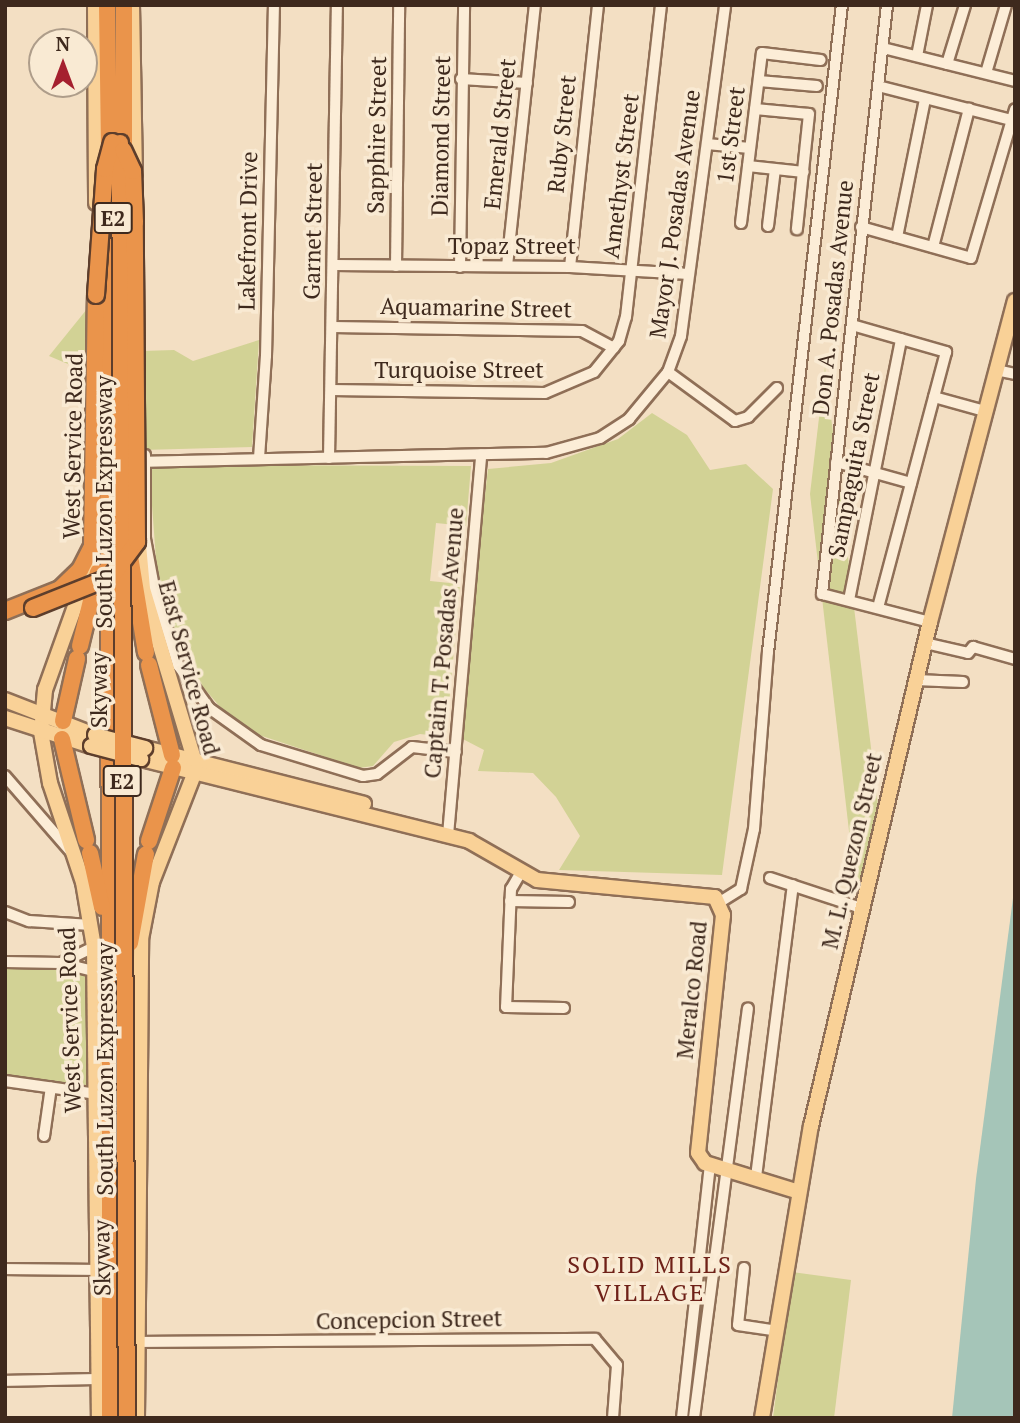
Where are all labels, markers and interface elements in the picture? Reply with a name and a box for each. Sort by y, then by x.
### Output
north arrow [28,28,98,98]
text: N [56,31,70,56]
street label: Diamond Street [426,55,456,217]
street label: Sapphire Street [362,56,392,214]
street label: Emerald Street [478,57,522,211]
street label: Ruby Street [542,74,582,194]
street label: 1st Street [711,85,751,185]
street label: Mayor J. Posadas Avenue [644,87,706,341]
street label: Amethyst Street [597,92,645,260]
street label: Lakefront Drive [233,151,263,311]
street label: Garnet Street [298,162,328,300]
street label: Don A. Posadas Avenue [807,178,859,418]
road number: E2 [92,200,134,235]
street label: Topaz Street [448,232,576,260]
street label: Aquamarine Street [380,293,572,323]
street label: West Service Road [58,353,88,539]
street label: Turquoise Street [374,356,544,384]
street label: Sampaguita Street [823,370,885,560]
street label: South Luzon Expressway [90,375,118,629]
street label: Captain T. Posadas Avenue [418,506,470,780]
street label: East Service Road [152,578,226,758]
street label: Skyway [85,652,113,728]
street label: M. L. Quezon Street [816,749,888,953]
road number: E2 [101,764,143,798]
street label: Meralco Road [671,920,713,1060]
street label: West Service Road [53,927,87,1113]
street label: South Luzon Expressway [91,942,119,1196]
street label: Skyway [88,1220,116,1296]
district label: SOLID MILLS VILLAGE [569,1251,731,1307]
street label: Concepcion Street [316,1305,502,1335]

